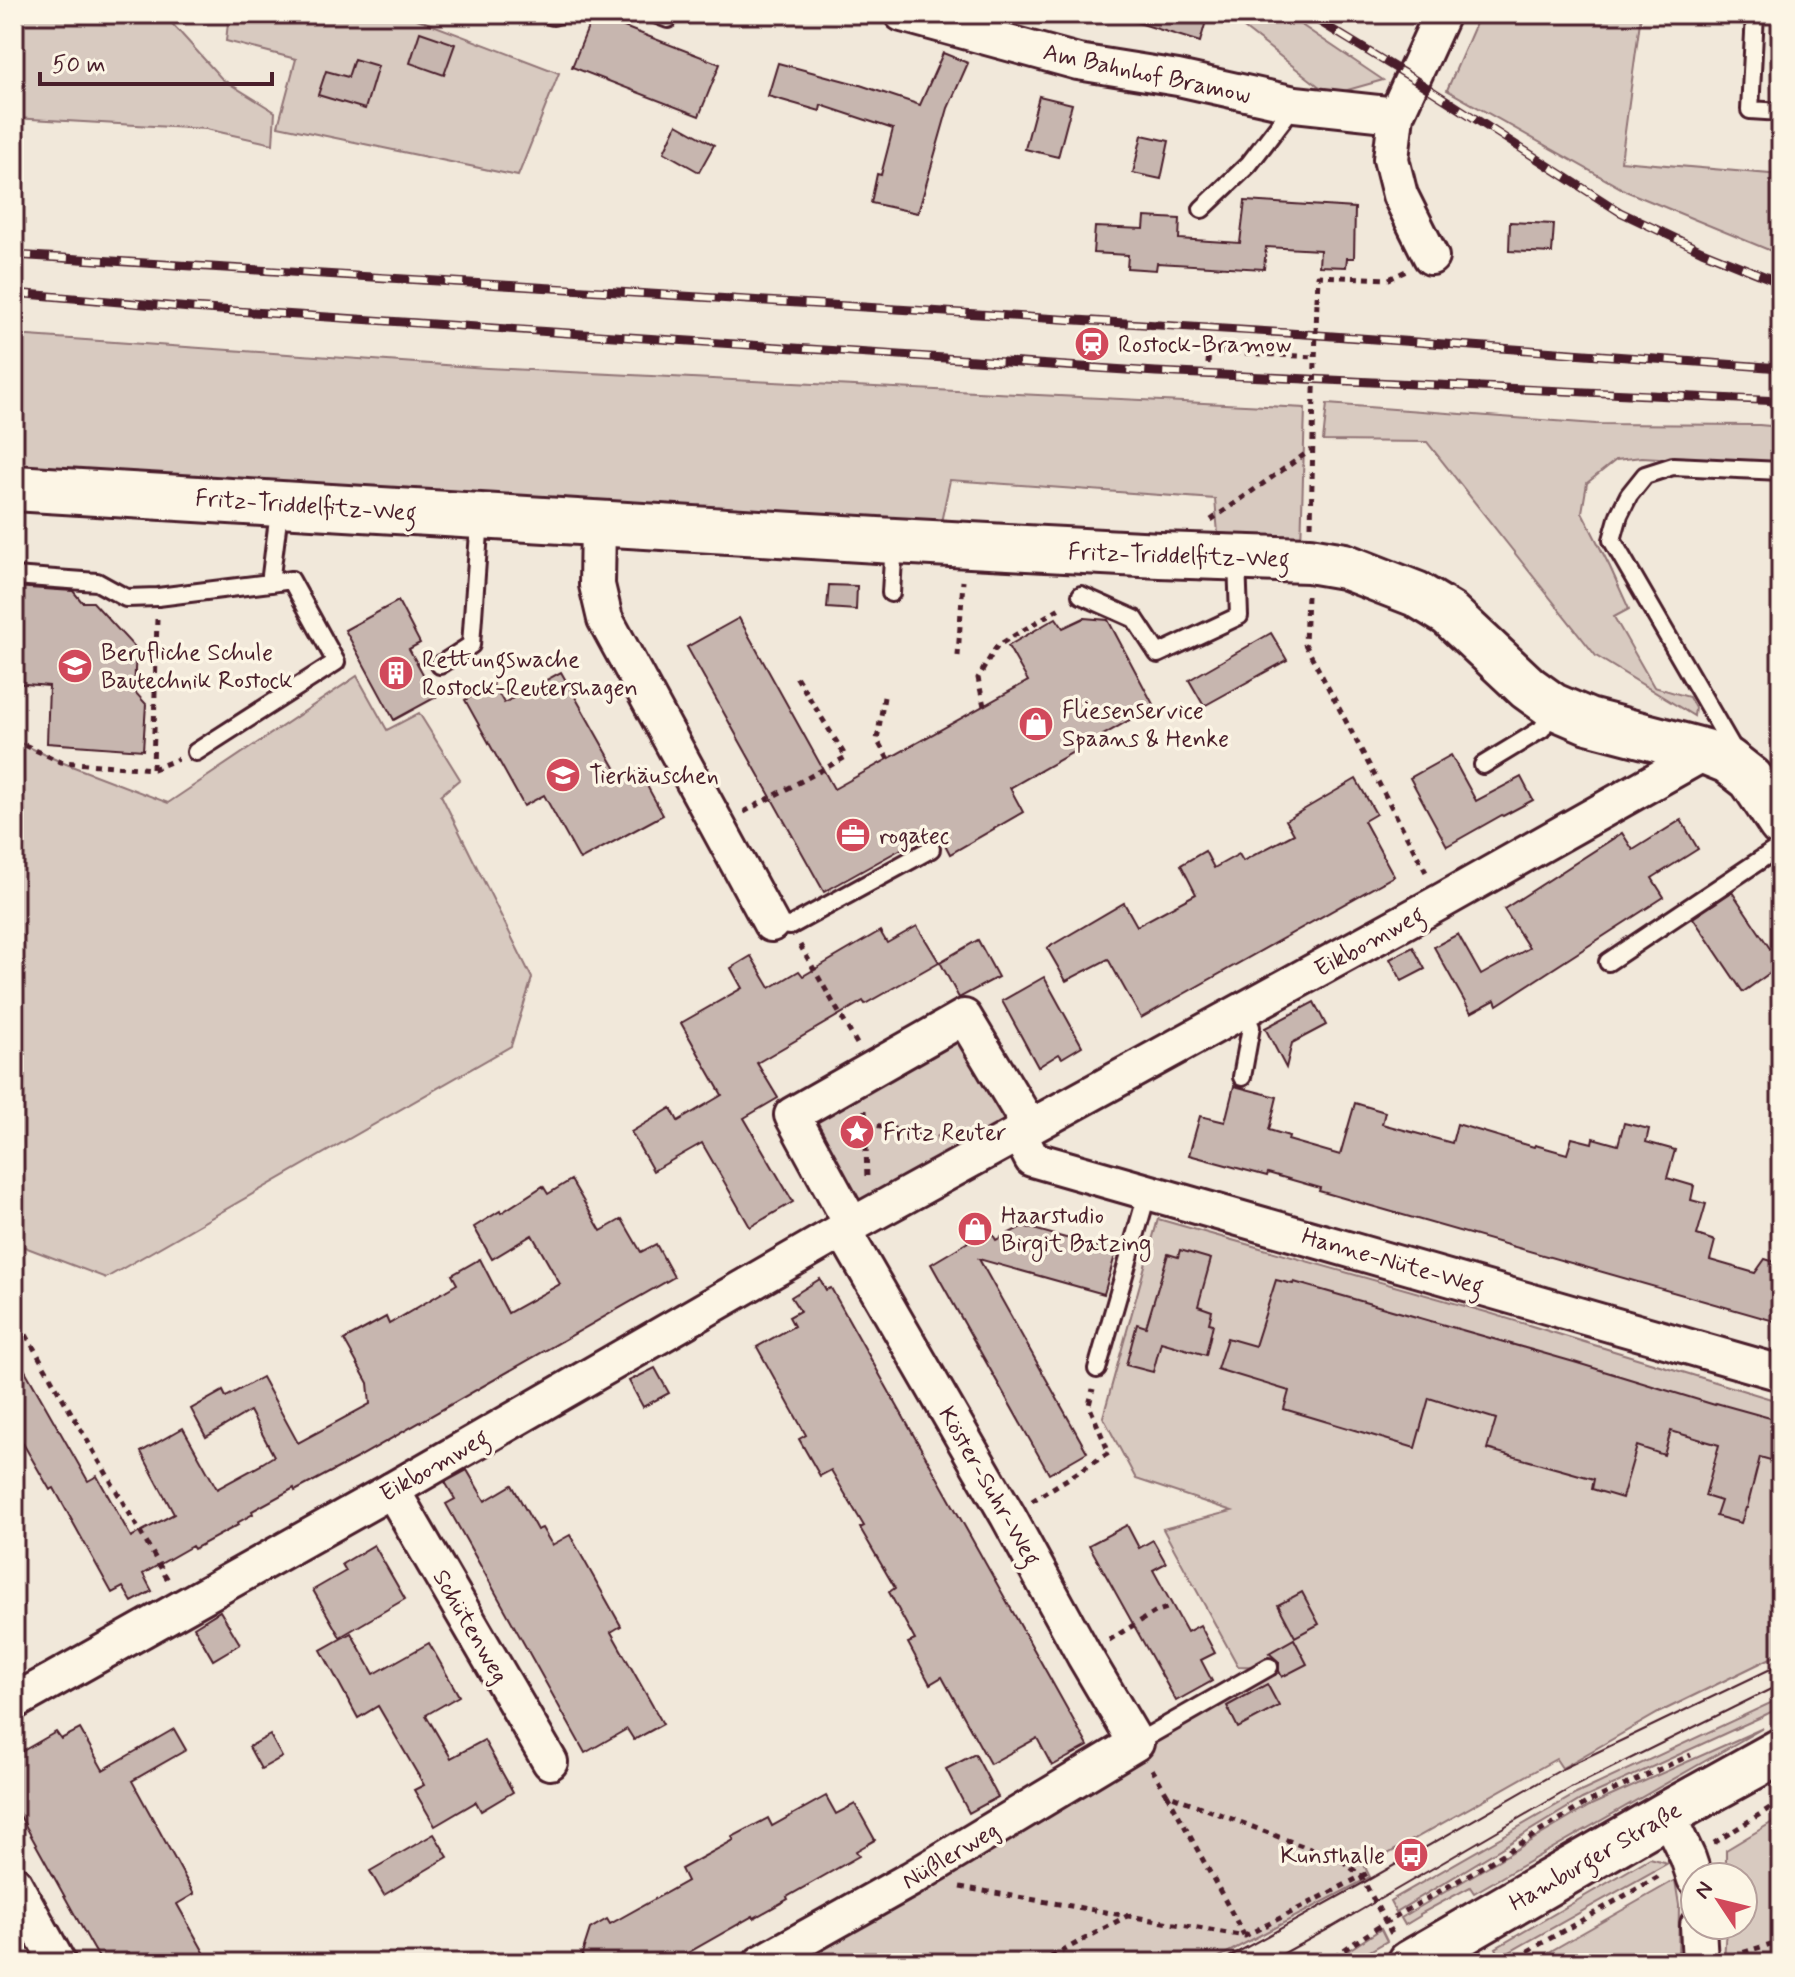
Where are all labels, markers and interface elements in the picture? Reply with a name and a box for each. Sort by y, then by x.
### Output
scale bar [40,36,272,86]
street label: Am Bahnhof Bramow [1040,37,1253,112]
text: 50 m [52,50,106,81]
station icon: Rostock-Bramow [1073,325,1111,363]
place label: Rostock-Bramow [1118,330,1292,361]
street label: Fritz-Triddelfitz-Weg [194,483,418,533]
street label: Fritz-Triddelfitz-Weg [1067,537,1290,579]
place label: Berufliche Schule Bautechnik Rostock [101,638,293,697]
place label: Rettungswache Rostock-Reutershagen [422,645,638,704]
school or university icon: Berufliche Schule Bautechnik Rostock [56,647,94,685]
building icon: Rettungswache Rostock-Reutershagen [377,654,415,692]
place label: Fliesenservice Spaans & Henke [1062,696,1229,755]
shop icon: Fliesenservice Spaans & Henke [1017,705,1055,743]
school or university icon: Tierhäuschen [544,756,582,794]
place label: Tierhäuschen [589,761,719,792]
office icon: rogatec [834,816,872,854]
place label: rogatec [879,821,949,852]
street label: Eikbomweg [1309,899,1432,988]
place icon: Fritz Reuter [838,1113,876,1151]
place label: Fritz Reuter [883,1118,1007,1149]
place label: Haarstudio Birgit Batzing [1001,1201,1152,1262]
shop icon: Haarstudio Birgit Batzing [956,1210,994,1248]
street label: Hanne-Nüte-Weg [1297,1222,1487,1306]
street label: Köster-Suhr-Weg [928,1401,1047,1574]
street label: Eikbomweg [375,1423,496,1513]
street label: Schütenweg [425,1564,515,1689]
street label: Hamburger Straße [1504,1795,1689,1922]
street label: Nüßlerweg [897,1815,1005,1897]
bus stop icon: Kunsthalle [1392,1836,1430,1874]
place label: Kunsthalle [1280,1841,1385,1872]
north arrow [1679,1861,1759,1941]
text: N [1689,1877,1720,1905]

